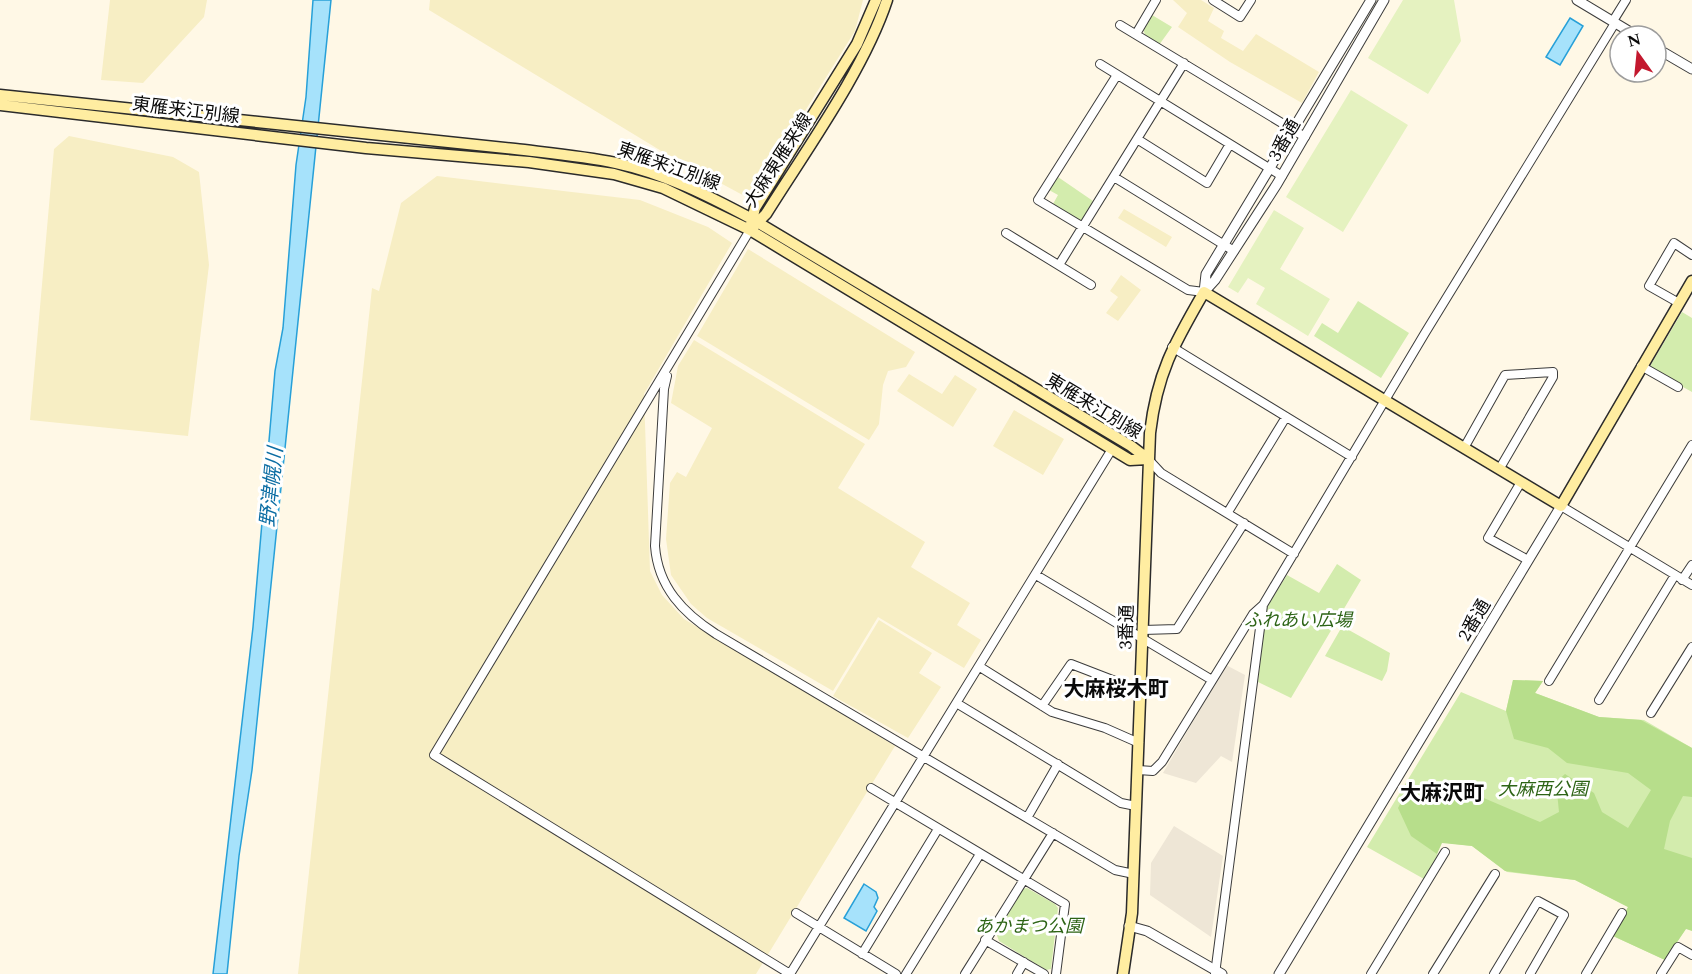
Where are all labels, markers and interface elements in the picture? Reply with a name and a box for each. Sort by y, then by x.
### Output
north arrow [1608,24,1668,84]
text: N [1625,27,1644,54]
street label: 東雁来江別線 [131,91,241,130]
street label: 大麻東雁来線 [738,108,819,213]
street label: 3番通 [1261,114,1307,166]
street label: 東雁来江別線 [613,135,724,198]
street label: 東雁来江別線 [1041,367,1147,446]
water label: 野津幌川 [253,444,291,528]
street label: 2番通 [1451,594,1498,646]
street label: 3番通 [1112,604,1141,650]
park label: ふれあい広場 [1244,607,1354,634]
district label: 大麻桜木町 [1064,674,1169,706]
park label: 大麻西公園 [1498,776,1591,803]
district label: 大麻沢町 [1400,778,1484,810]
park label: あかまつ公園 [975,913,1086,940]

